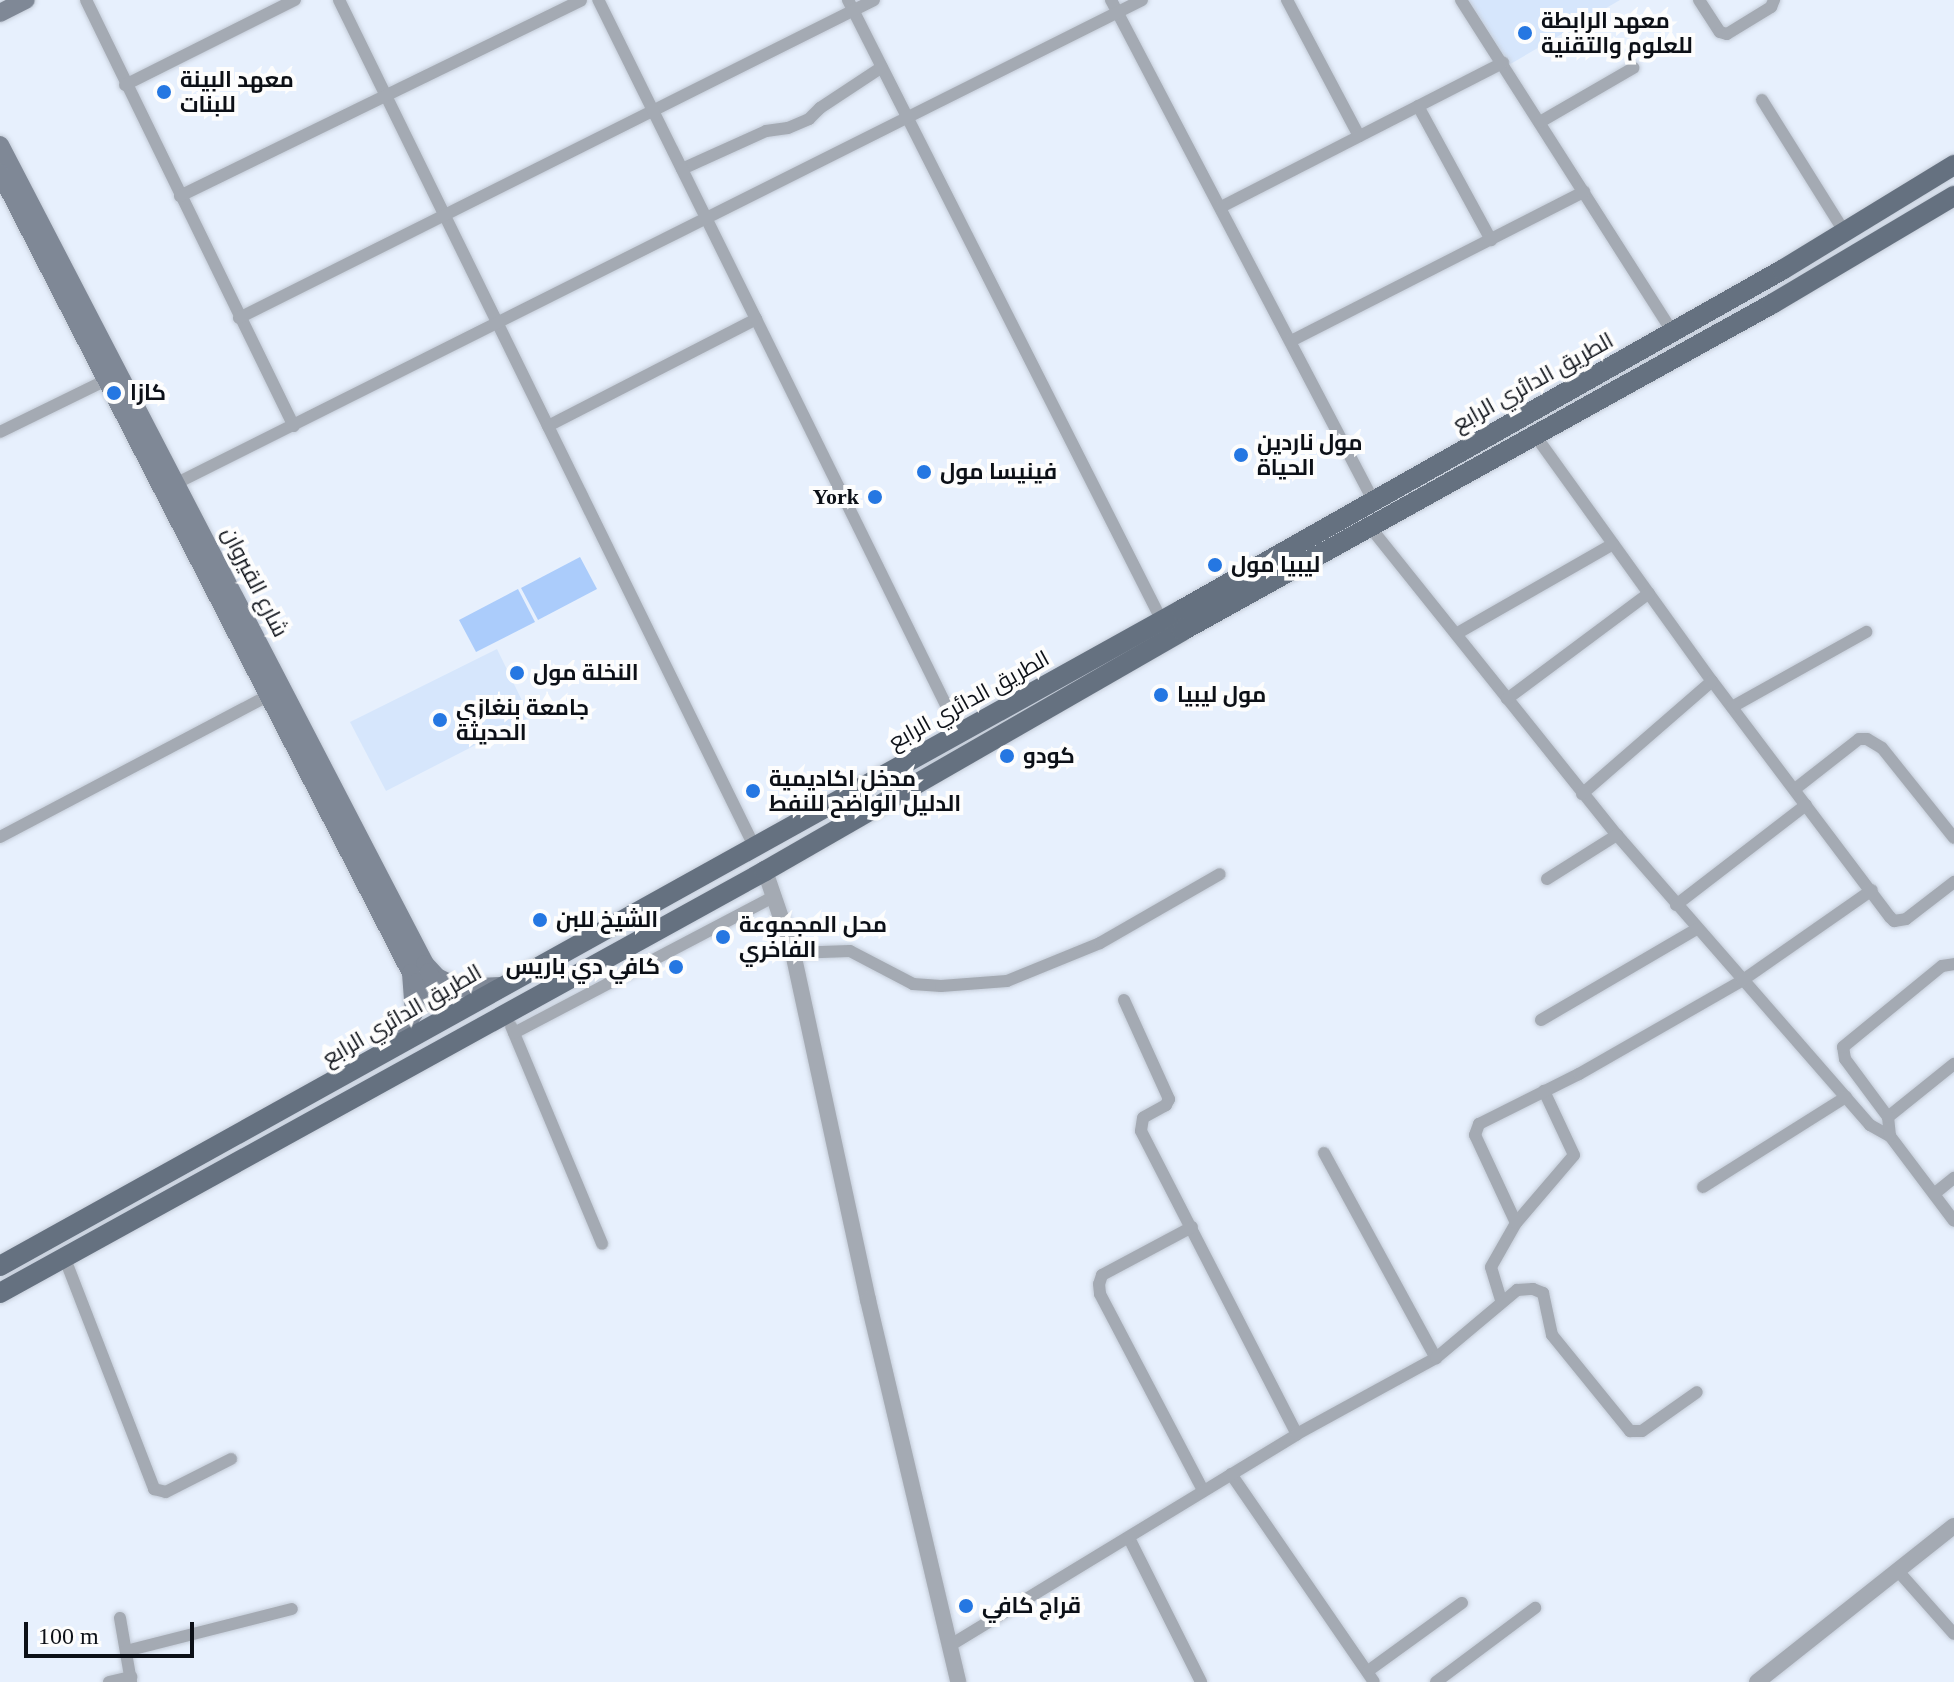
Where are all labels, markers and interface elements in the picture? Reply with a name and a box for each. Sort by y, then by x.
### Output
place label: معهد الرابطة للعلوم والتقنية [1541,7,1693,58]
marker: معهد الرابطة للعلوم والتقنية [1516,24,1534,42]
place label: معهد البينة للبنات [180,66,294,118]
marker: معهد البينة للبنات [155,83,173,101]
street label: الطريق الدائري الرابع [1448,327,1618,437]
place label: كازا [130,380,166,406]
marker: كازا [105,384,123,402]
place label: مول ناردين الحياة [1257,429,1363,480]
marker: مول ناردين الحياة [1232,446,1250,464]
place label: فينيسا مول [940,459,1057,485]
marker: فينيسا مول [915,463,933,481]
place label: York [813,484,859,510]
marker: York [866,488,884,506]
street label: شارع القيروان [216,523,294,641]
place label: ليبيا مول [1231,552,1320,578]
marker: ليبيا مول [1206,556,1224,574]
street label: الطريق الدائري الرابع [884,645,1054,755]
place label: النخلة مول [533,660,639,686]
marker: النخلة مول [508,664,526,682]
place label: مول ليبيا [1177,682,1266,708]
marker: مول ليبيا [1152,686,1170,704]
place label: جامعة بنغازي الحديثة [456,694,589,746]
marker: جامعة بنغازي الحديثة [431,711,449,729]
place label: كودو [1023,743,1075,769]
marker: كودو [998,747,1016,765]
place label: مدخل اكاديمية الدليل الواضح للنفط [769,765,961,816]
marker: مدخل اكاديمية الدليل الواضح للنفط [744,782,762,800]
place label: الشيخ للبن [556,907,658,933]
marker: الشيخ للبن [531,911,549,929]
place label: محل المجموعة الفاخري [739,911,887,962]
marker: محل المجموعة الفاخري [714,928,732,946]
place label: كافي دي باريس [506,954,660,980]
marker: كافي دي باريس [667,958,685,976]
street label: الطريق الدائري الرابع [318,959,486,1071]
place label: قراج كافي [982,1593,1081,1619]
marker: قراج كافي [957,1597,975,1615]
scale bar [28,1606,198,1656]
text: 100 m [38,1623,99,1649]

